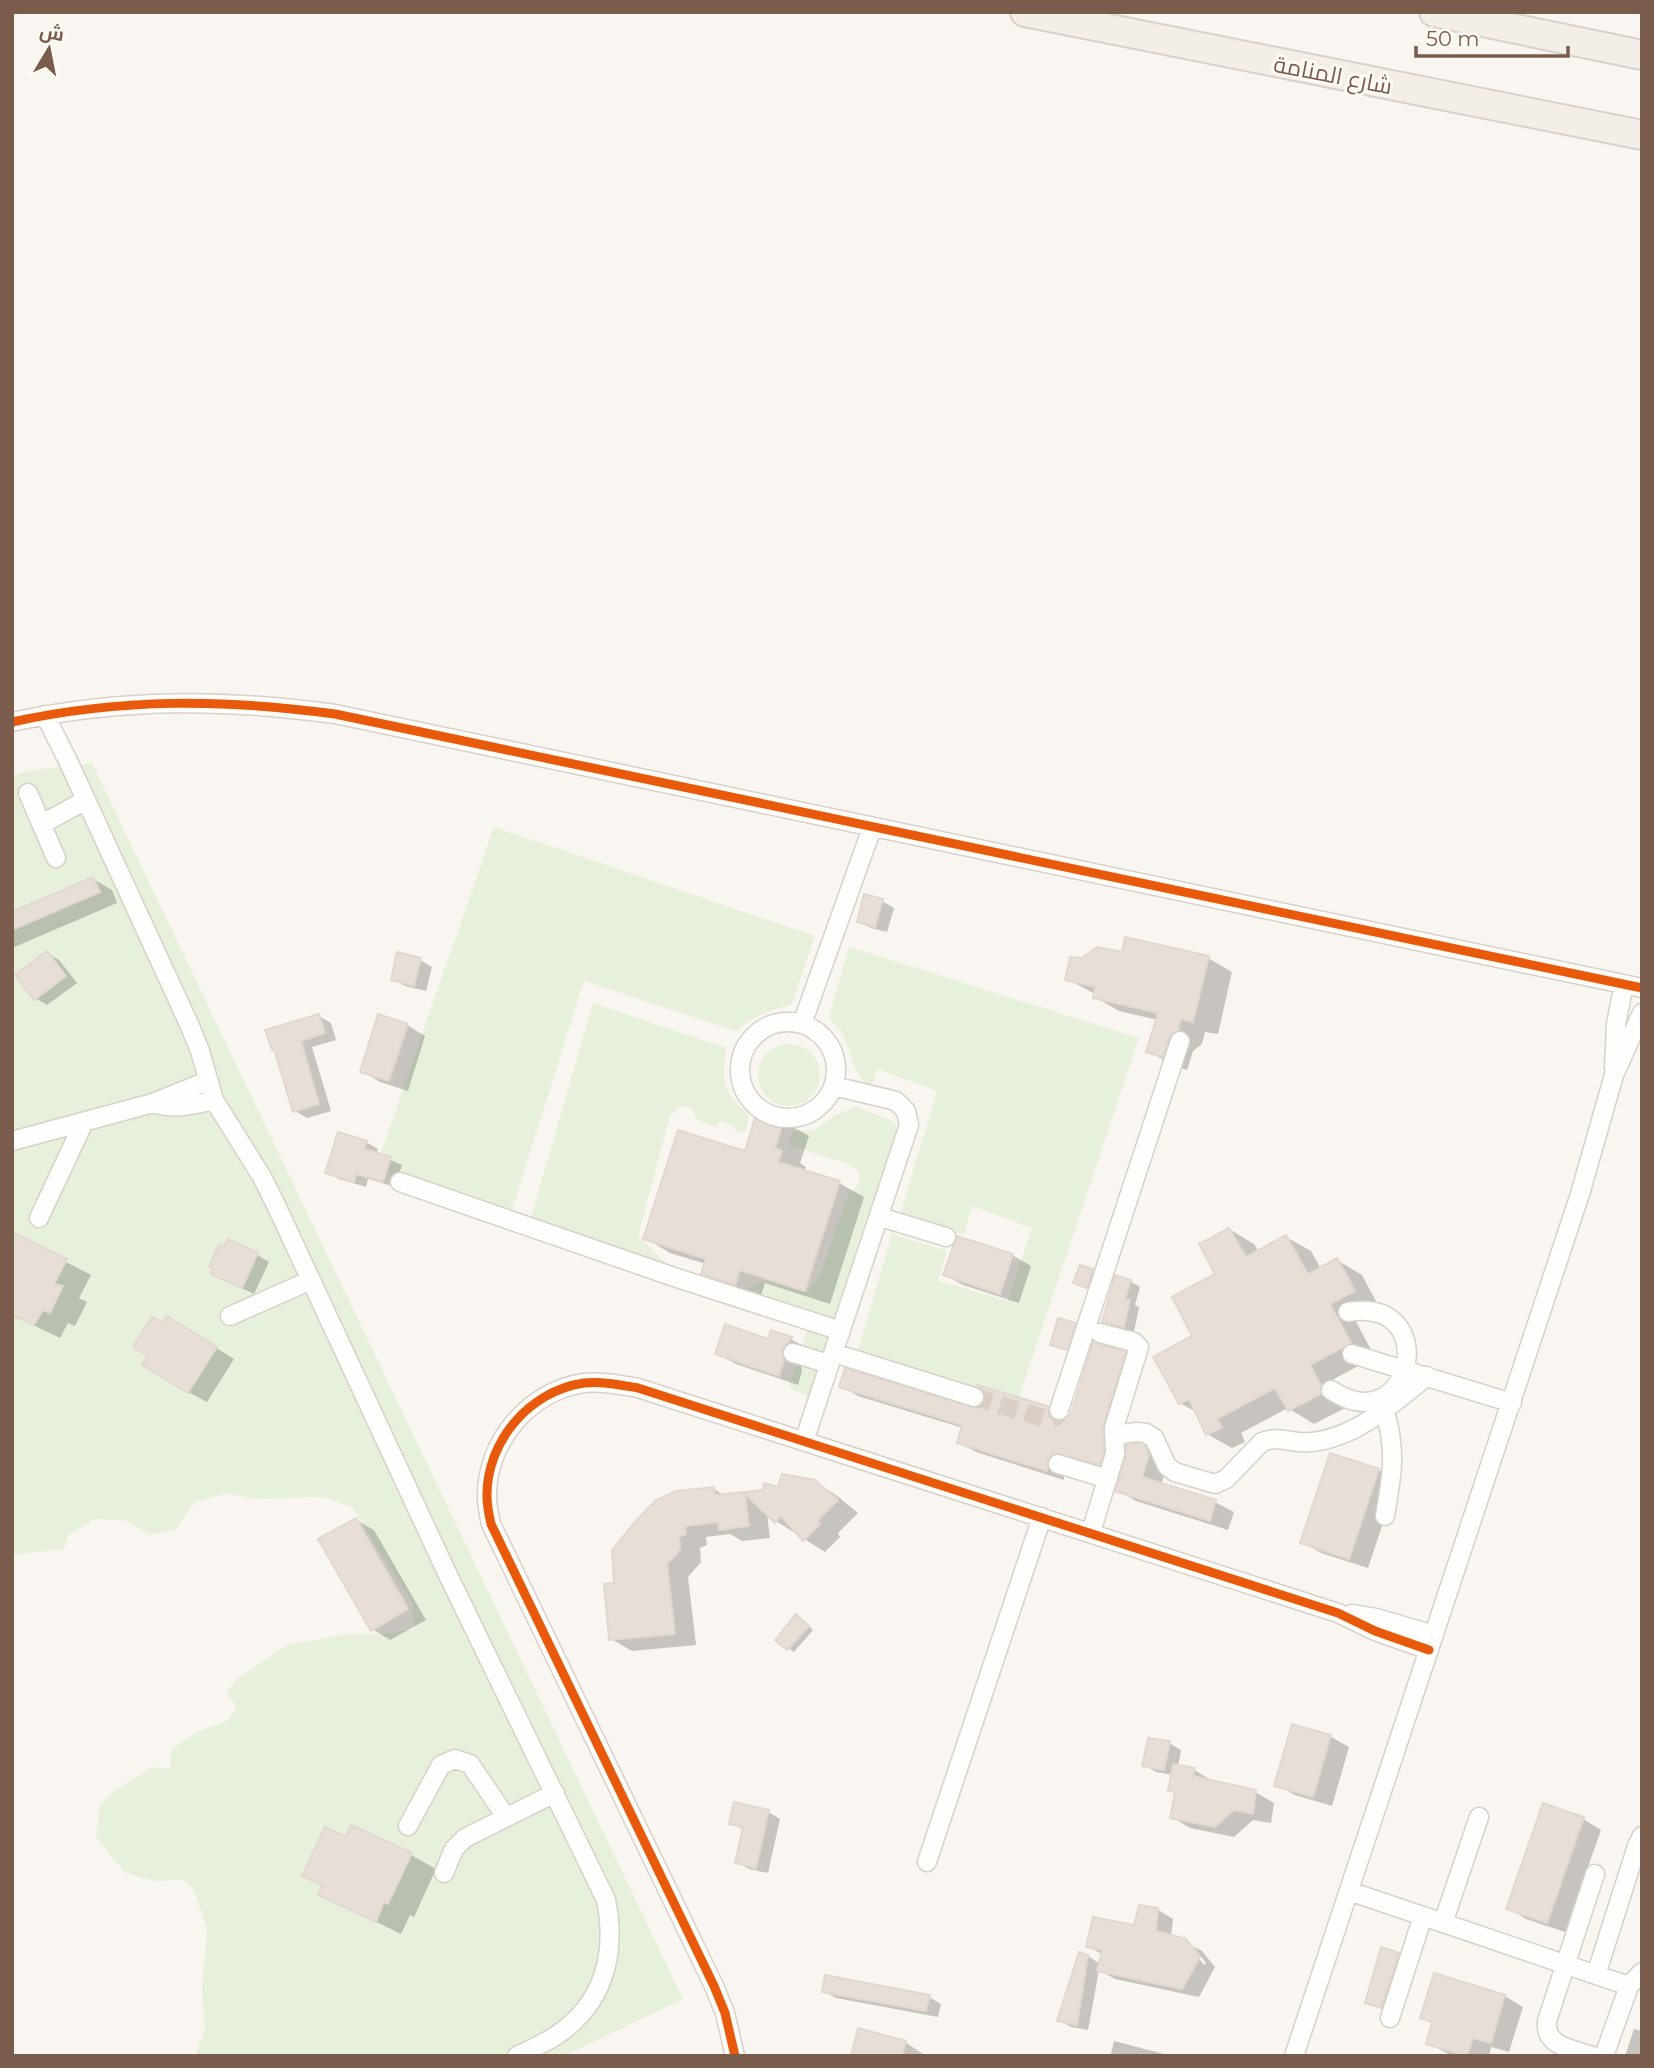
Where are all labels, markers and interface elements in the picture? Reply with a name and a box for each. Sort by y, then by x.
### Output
north arrow [14,14,84,84]
scale bar [1416,14,1568,58]
text: ش [38,19,66,46]
text: 50 m [1426,26,1480,51]
street label: شارع المنامة [1271,50,1395,102]

